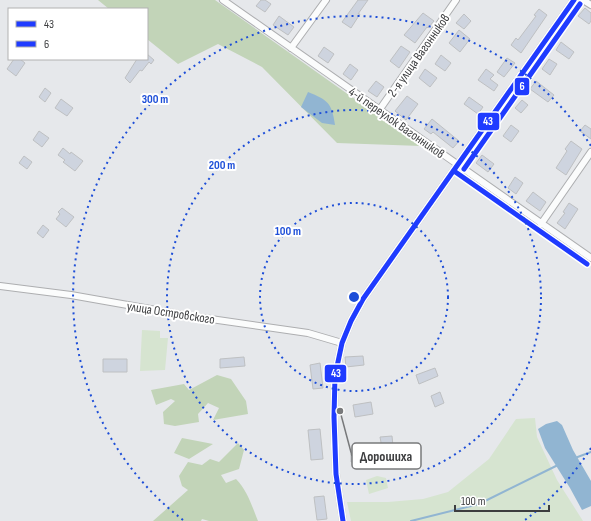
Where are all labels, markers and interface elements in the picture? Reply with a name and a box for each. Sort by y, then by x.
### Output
legend [8,8,148,60]
street label: 2-я улица Вагонников [384,11,453,100]
text: 43 [44,17,54,32]
text: 6 [44,37,49,52]
line badge: 6 [514,77,530,96]
text: 6 [519,80,525,93]
street label: 4-й переулок Вагонников [345,84,448,162]
text: 300 m [142,92,168,107]
line badge: 43 [477,112,500,131]
text: 43 [483,115,493,128]
text: 200 m [209,158,235,173]
text: 100 m [275,224,301,239]
centre of rings [347,290,361,304]
street label: улица Островского [126,298,216,328]
line badge: 43 [324,364,347,383]
text: 43 [331,367,341,380]
callout: Дорошиха [352,443,421,469]
text: Дорошиха [360,448,412,465]
scale bar [455,487,549,513]
text: 100 m [461,494,486,509]

